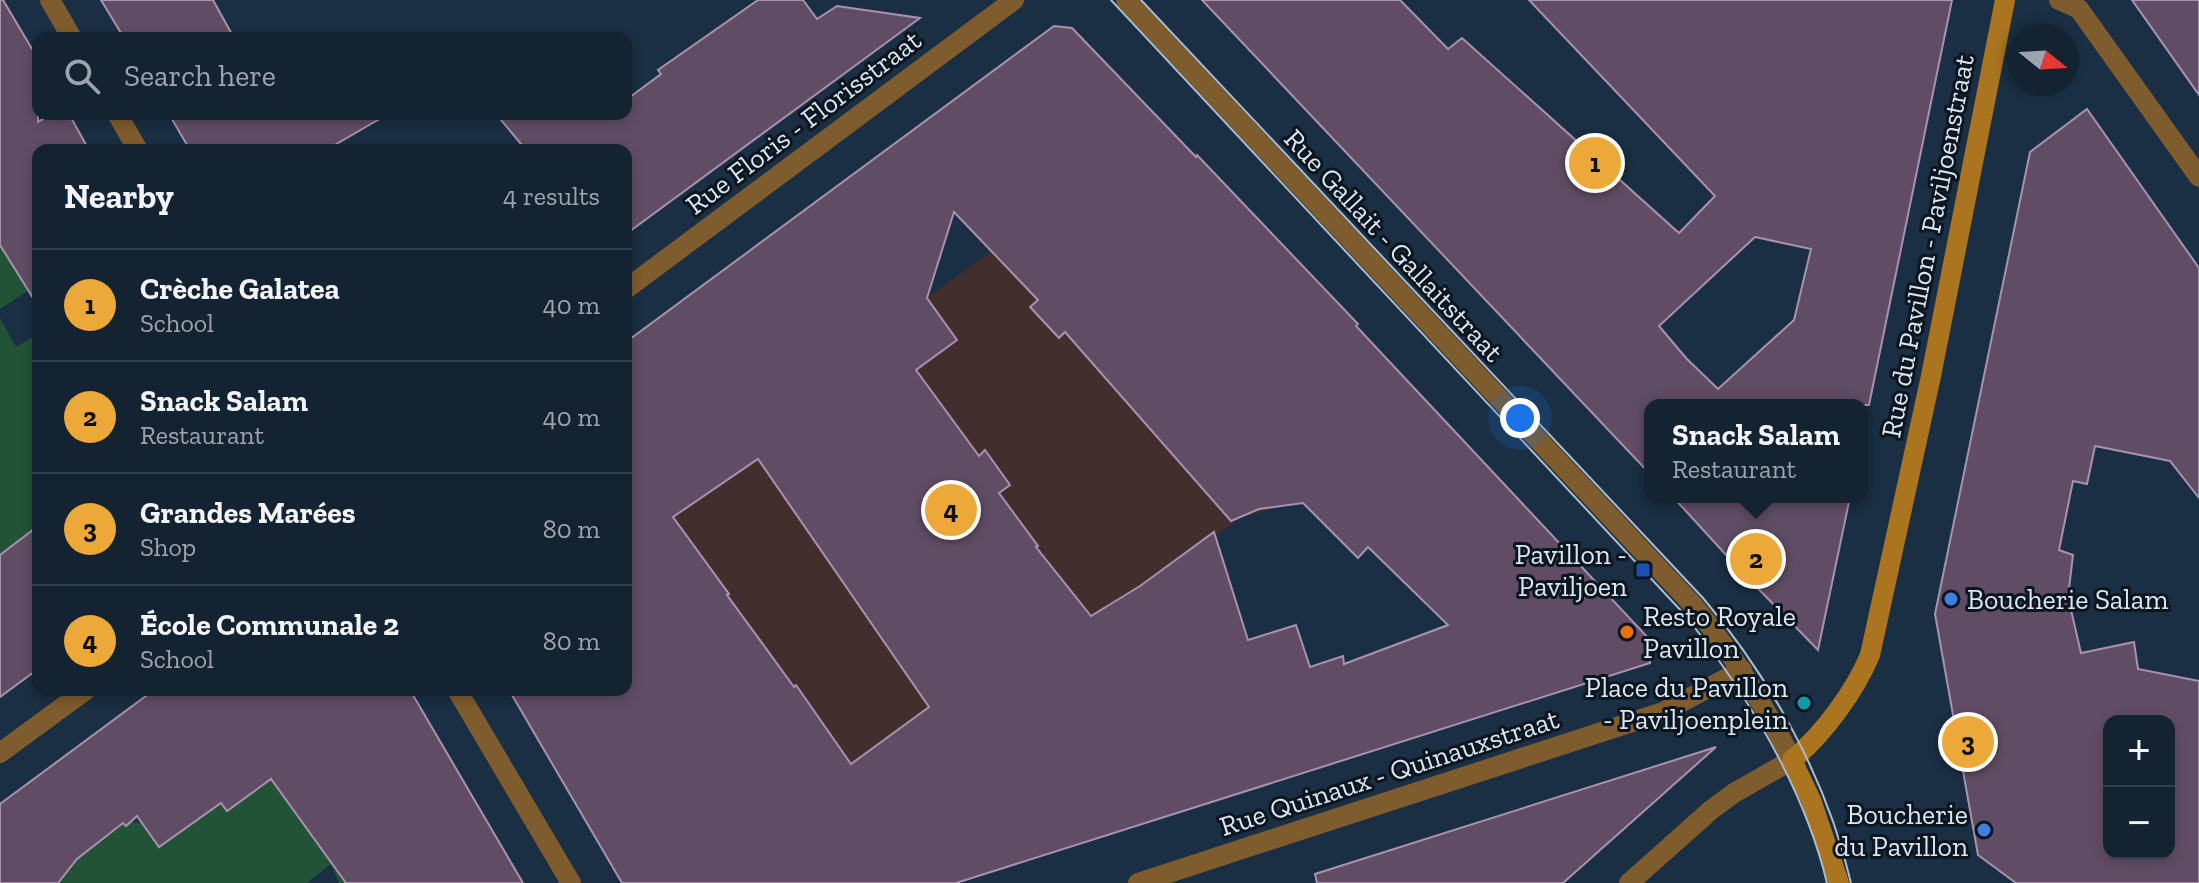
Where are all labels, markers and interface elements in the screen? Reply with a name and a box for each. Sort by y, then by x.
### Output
street label: Rue Floris - Florisstraat [679,23,928,221]
north arrow [2007,24,2079,96]
search box [32,32,632,120]
street label: Rue du Pavillon - Paviljoenstraat [1874,51,1981,440]
icon: search [60,54,104,98]
text: Search here [124,58,276,94]
street label: Rue Gallait - Gallaitstraat [1277,122,1510,369]
pin: 1 [1569,133,1621,193]
text: Nearby [64,176,174,217]
text: 4 results [503,180,600,212]
text: Crèche Galatea [140,271,340,307]
text: 1 [85,289,95,321]
text: 40 m [543,289,600,321]
text: School [140,307,214,339]
text: Snack Salam [140,383,308,419]
your location [1500,398,1540,438]
popup [1644,399,1868,503]
text: 2 [83,401,97,433]
text: 40 m [543,401,600,433]
text: Snack Salam [1672,417,1840,453]
text: Restaurant [140,419,264,451]
text: Restaurant [1672,453,1796,485]
pin: 4 [925,480,977,540]
text: Grandes Marées [140,495,356,531]
text: 3 [83,513,97,545]
text: 80 m [543,513,600,545]
pin: 2 [1730,529,1782,589]
text: Shop [140,531,196,563]
place label: Pavillon - Paviljoen [1515,538,1627,603]
marker: Pavillon - Paviljoen [1634,561,1652,579]
place label: Boucherie Salam [1967,583,2168,616]
marker: Boucherie Salam [1942,590,1960,608]
place label: Resto Royale Pavillon [1643,600,1796,665]
text: École Communale 2 [140,607,399,643]
marker: Resto Royale Pavillon [1618,623,1636,641]
text: 4 [83,625,97,657]
text: 80 m [543,625,600,657]
text: School [140,643,214,675]
place label: Place du Pavillon - Paviljoenplein [1585,671,1788,736]
marker: Place du Pavillon - Paviljoenplein [1795,694,1813,712]
street label: Rue Quinaux - Quinauxstraat [1215,702,1563,843]
pin: 3 [1942,712,1994,772]
map controls [2103,715,2175,859]
button: + [2103,715,2175,787]
button: − [2103,787,2175,859]
place label: Boucherie du Pavillon [1834,798,1968,863]
marker: Boucherie du Pavillon [1975,821,1993,839]

